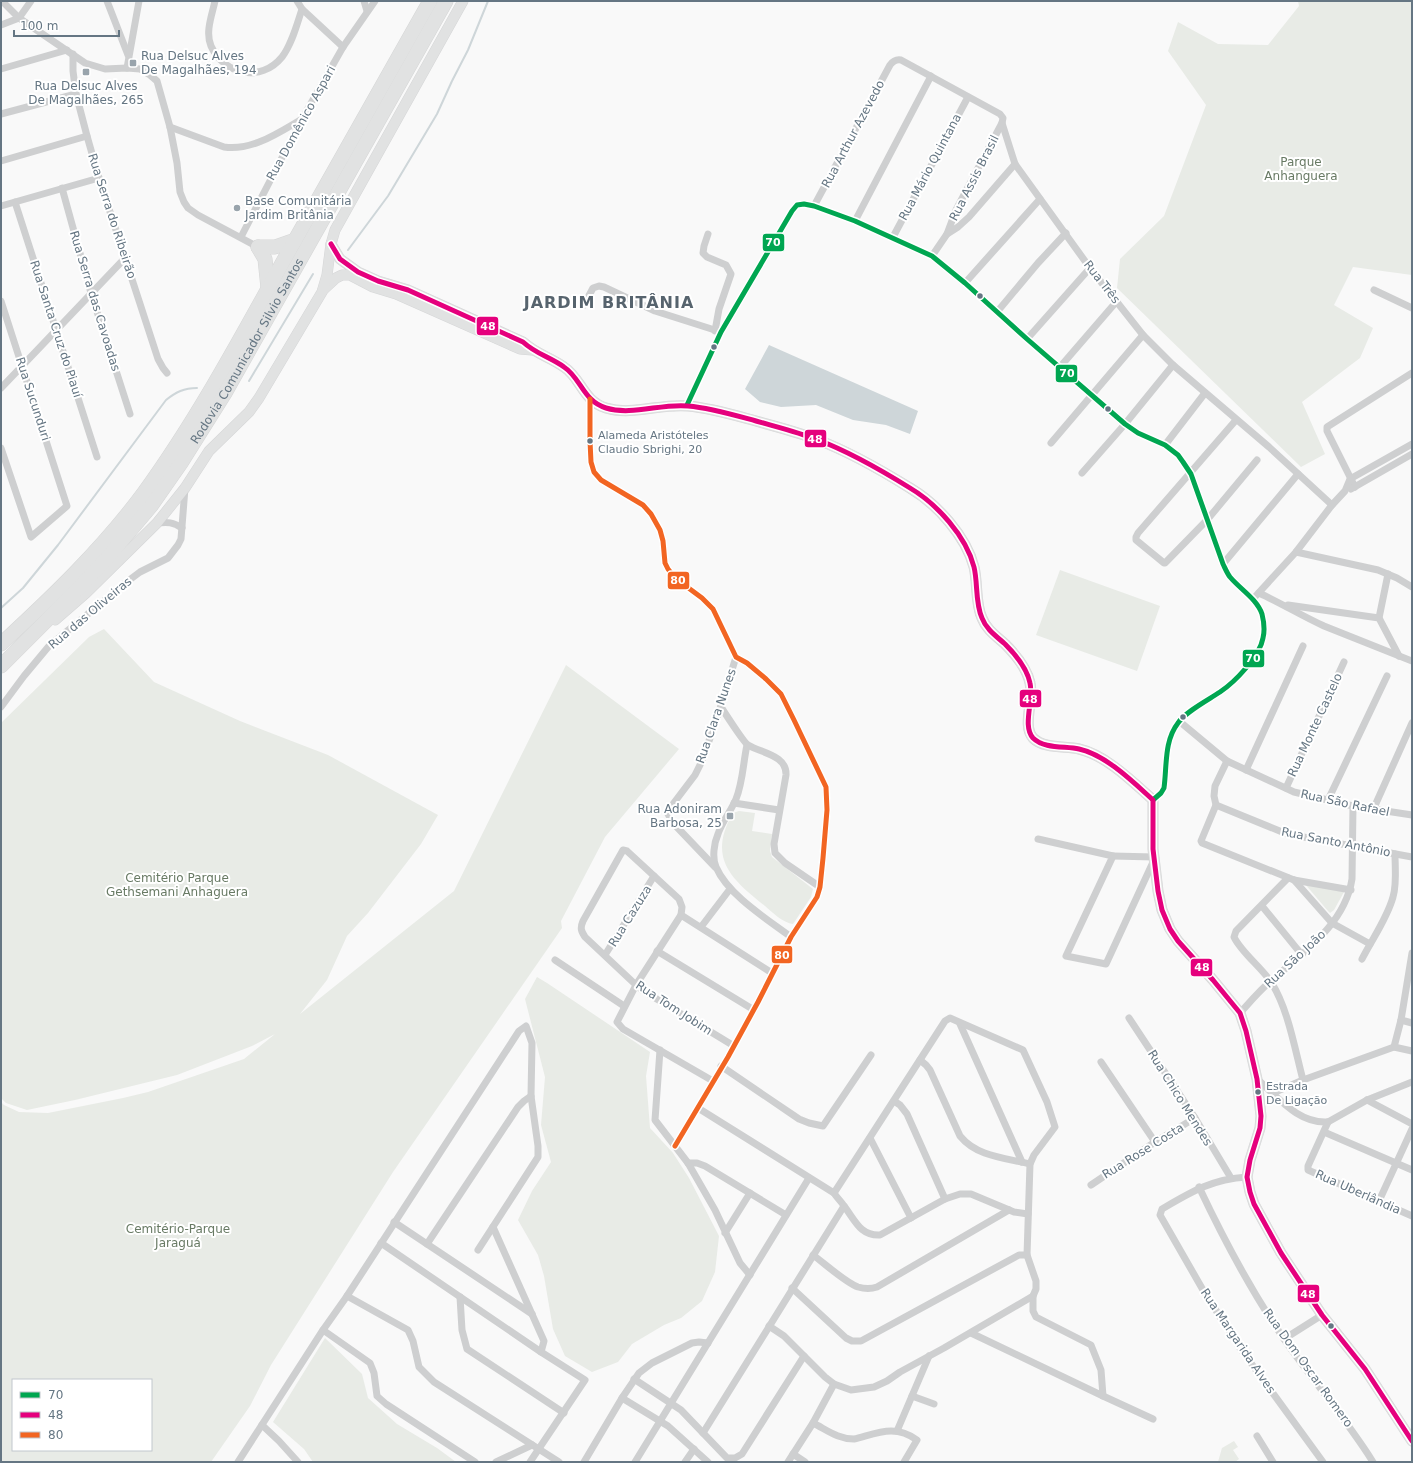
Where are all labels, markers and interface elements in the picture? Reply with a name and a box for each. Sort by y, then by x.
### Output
scale bar [14,12,119,38]
text: 100 m [20,19,58,33]
place label: Rua Delsuc Alves De Magalhães, 194 [141,49,257,77]
marker: Rua Delsuc Alves De Magalhães, 194 [128,58,138,68]
street label: Rua Domênico Aspari [264,63,338,183]
marker: Rua Delsuc Alves De Magalhães, 265 [81,67,91,77]
street label: Rua Arthur Azevedo [819,78,887,190]
place label: Rua Delsuc Alves De Magalhães, 265 [28,79,144,107]
street label: Rua Mário Quintana [896,111,964,223]
street label: Rua Assis Brasil [946,133,1002,223]
street label: Rua Serra do Ribeirão [85,152,139,280]
park label: Parque Anhanguera [1264,155,1338,183]
place label: Base Comunitária Jardim Britânia [244,194,352,222]
marker: Base Comunitária Jardim Britânia [232,203,242,213]
street label: Rua Serra das Cavoadas [67,229,123,373]
line badge: 70 [762,233,785,252]
text: 70 [765,236,781,249]
street label: Rodovia Comunicador Silvio Santos [188,256,307,446]
street label: Rua Três [1081,258,1123,306]
street label: Rua Santa Cruz do Piauí [27,259,85,400]
unlabelled marker [975,291,985,301]
district label: JARDIM BRITÂNIA [523,293,694,312]
line badge: 48 [476,316,499,336]
text: 48 [480,320,496,333]
unlabelled marker [709,342,719,352]
street label: Rua Sucunduri [13,355,53,443]
line badge: 70 [1055,364,1078,383]
text: 70 [1059,367,1075,380]
unlabelled marker [1103,404,1113,414]
place label: Alameda Aristóteles Claudio Sbrighi, 20 [598,429,709,456]
line badge: 48 [804,429,827,448]
text: 48 [807,433,823,446]
marker: Alameda Aristóteles Claudio Sbrighi, 20 [585,436,595,446]
line badge: 80 [667,571,690,590]
street label: Rua das Oliveiras [46,574,134,652]
text: 80 [670,574,686,587]
line badge: 70 [1242,649,1265,668]
text: 70 [1245,652,1261,665]
street label: Rua Clara Nunes [693,667,739,765]
street label: Rua Monte Castelo [1285,671,1345,779]
line badge: 48 [1019,689,1042,708]
text: 48 [1022,693,1038,706]
unlabelled marker [1178,712,1188,722]
street label: Rua São Rafael [1299,787,1391,819]
place label: Rua Adoniram Barbosa, 25 [638,802,722,830]
marker: Rua Adoniram Barbosa, 25 [725,811,735,821]
street label: Rua Santo Antônio [1280,825,1392,859]
park label: Cemitério Parque Gethsemani Anhaguera [106,871,248,899]
street label: Rua Cazuza [606,883,654,949]
street label: Rua São João [1262,927,1328,991]
line badge: 80 [771,945,793,964]
text: 80 [774,949,790,962]
line badge: 48 [1190,958,1213,977]
text: 48 [1194,961,1210,974]
street label: Rua Tom Jobim [633,978,715,1038]
street label: Rua Chico Mendes [1145,1048,1215,1148]
place label: Estrada De Ligação [1266,1080,1327,1107]
marker: Estrada De Ligação [1253,1087,1263,1097]
street label: Rua Rose Costa [1100,1120,1186,1182]
street label: Rua Uberlândia [1313,1167,1403,1217]
park label: Cemitério-Parque Jaraguá [126,1222,230,1250]
line badge: 48 [1297,1284,1320,1303]
street label: Rua Margarida Alves [1198,1286,1278,1396]
text: 48 [1300,1288,1316,1301]
street label: Rua Dom Oscar Romero [1260,1306,1356,1430]
unlabelled marker [1326,1321,1336,1331]
legend [12,1379,152,1451]
text: 70 [48,1388,63,1402]
text: 48 [48,1408,63,1422]
text: 80 [48,1428,63,1442]

